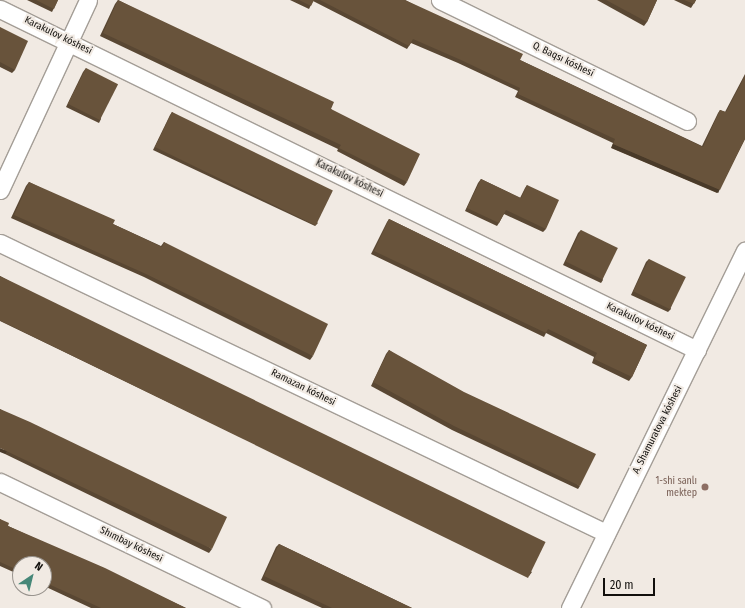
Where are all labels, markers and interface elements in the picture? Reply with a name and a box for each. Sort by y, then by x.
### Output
street label: Karakulov kóshesi [22,14,94,58]
street label: Q. Baqsı kóshesi [530,40,596,80]
street label: Karakulov kóshesi [313,157,385,201]
street label: Karakulov kóshesi [604,300,676,344]
street label: Ramazan kóshesi [269,367,337,409]
street label: A. Shamuratova kóshesi [631,384,685,476]
place label: 1-shi sanlı mektep [655,475,697,498]
marker: 1-shi sanlı mektep [700,482,710,492]
street label: Shımbay kóshesi [98,525,164,565]
north arrow [12,556,52,596]
text: N [32,559,45,574]
scale bar [605,570,657,596]
text: 20 m [610,578,634,592]

